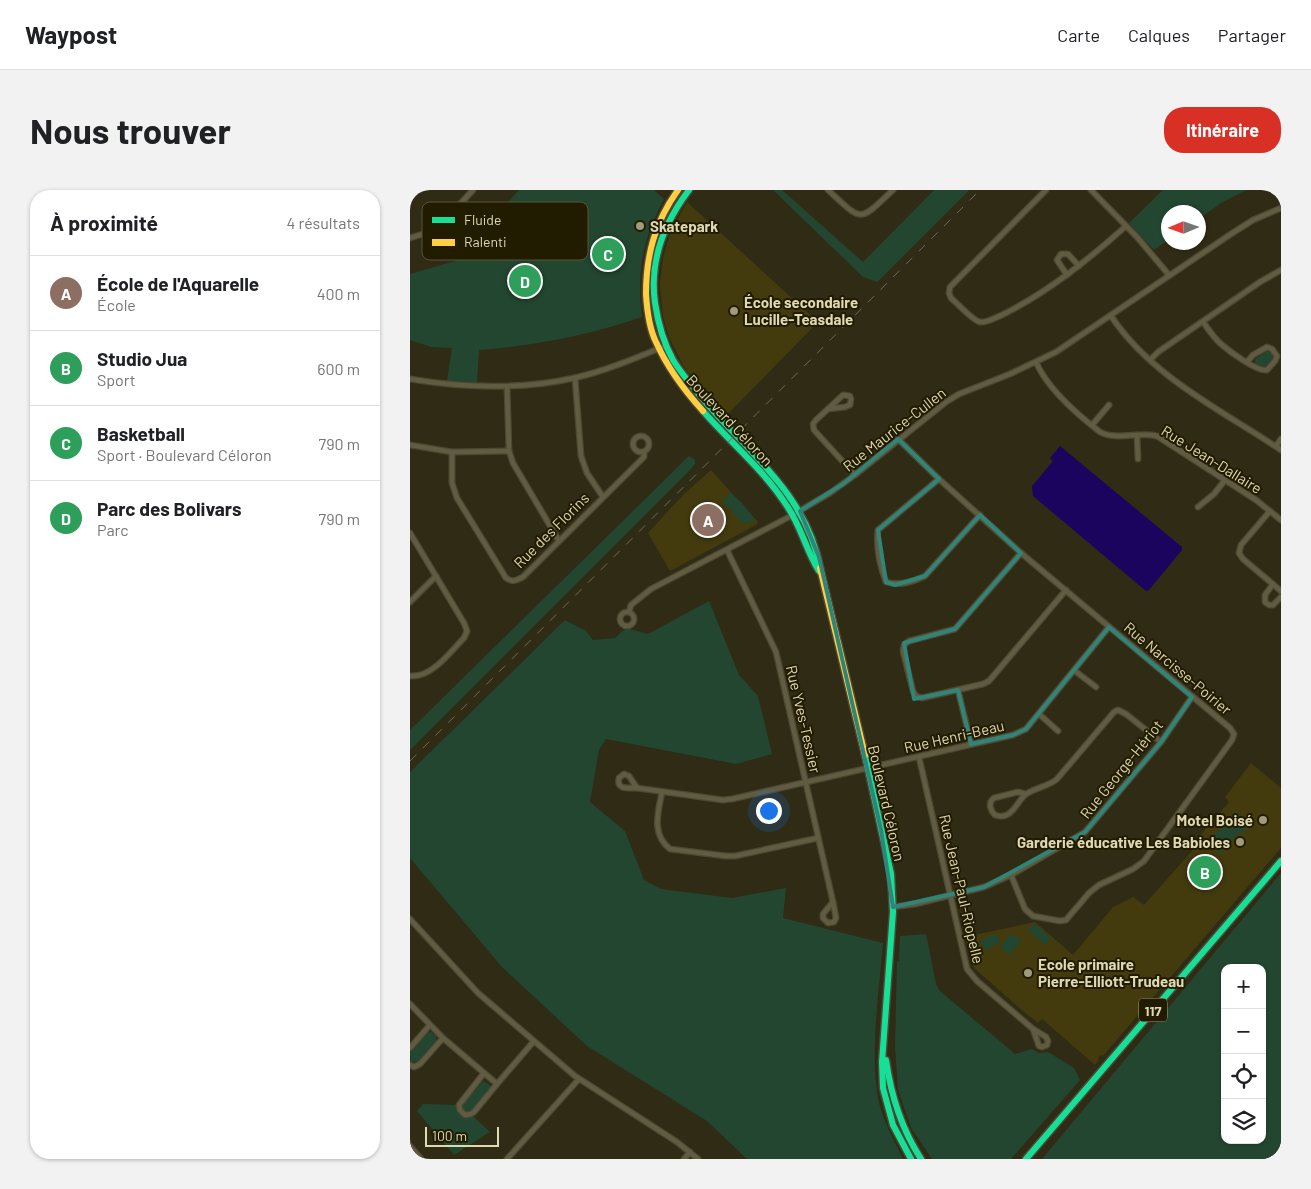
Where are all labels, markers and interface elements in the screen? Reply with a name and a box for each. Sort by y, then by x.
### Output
text: Waypost [25,20,117,49]
text: Carte [1057,24,1100,46]
text: Calques [1128,24,1190,46]
text: Partager [1218,24,1286,46]
button: Itinéraire [1164,107,1281,153]
text: Nous trouver [30,109,231,151]
legend [422,202,588,260]
north arrow [1161,205,1206,250]
text: À proximité [50,210,158,235]
text: Fluide [464,211,501,228]
text: 4 résultats [286,213,360,232]
place label: Skatepark [650,217,718,235]
marker: Skatepark [634,220,646,232]
text: Ralenti [464,233,507,250]
pin: C [592,235,624,273]
pin: D [509,262,541,300]
text: École de l'Aquarelle [97,272,259,295]
text: A [61,284,71,303]
text: 400 m [317,284,360,303]
place label: École secondaire Lucille-Teasdale [744,293,858,328]
text: École [97,295,136,314]
marker: École secondaire Lucille-Teasdale [728,305,740,317]
text: Studio Jua [97,347,187,370]
text: B [61,359,71,378]
text: 600 m [317,359,360,378]
text: Sport [97,370,136,389]
street label: Boulevard Céloron [683,371,777,469]
street label: Rue Maurice-Cullen [839,383,949,475]
street label: Rue Jean-Dallaire [1158,421,1266,497]
text: Basketball [97,422,185,445]
text: C [61,434,71,453]
text: 790 m [319,434,360,453]
text: Sport · Boulevard Céloron [97,445,272,464]
street label: Rue des Florins [510,489,592,571]
text: Parc des Bolivars [97,497,242,520]
pin: A [692,501,724,539]
text: D [61,509,71,528]
text: 790 m [319,509,360,528]
text: Parc [97,520,129,539]
street label: Rue Narcisse-Poirier [1121,618,1236,718]
street label: Rue Yves-Tessier [783,663,825,775]
street label: Rue Henri-Beau [902,716,1006,756]
street label: Rue George-Hériot [1076,716,1166,822]
street label: Boulevard Céloron [865,743,909,863]
your location [756,798,782,824]
place label: Motel Boisé [1177,811,1253,829]
street label: Rue Jean-Paul-Riopelle [936,813,988,965]
marker: Motel Boisé [1257,814,1269,826]
place label: Garderie éducative Les Babioles [1017,833,1230,851]
marker: Garderie éducative Les Babioles [1234,836,1246,848]
pin: B [1189,853,1221,891]
place label: Ecole primaire Pierre-Elliott-Trudeau [1038,955,1184,990]
map controls [1221,964,1266,1144]
button: + [1221,964,1266,1009]
marker: Ecole primaire Pierre-Elliott-Trudeau [1022,967,1034,979]
road number: 117 [1139,998,1167,1022]
button: − [1221,1009,1266,1054]
button: locate [1221,1054,1266,1099]
button: layers [1221,1099,1266,1144]
scale bar [425,1124,499,1147]
text: 100 m [432,1127,467,1144]

